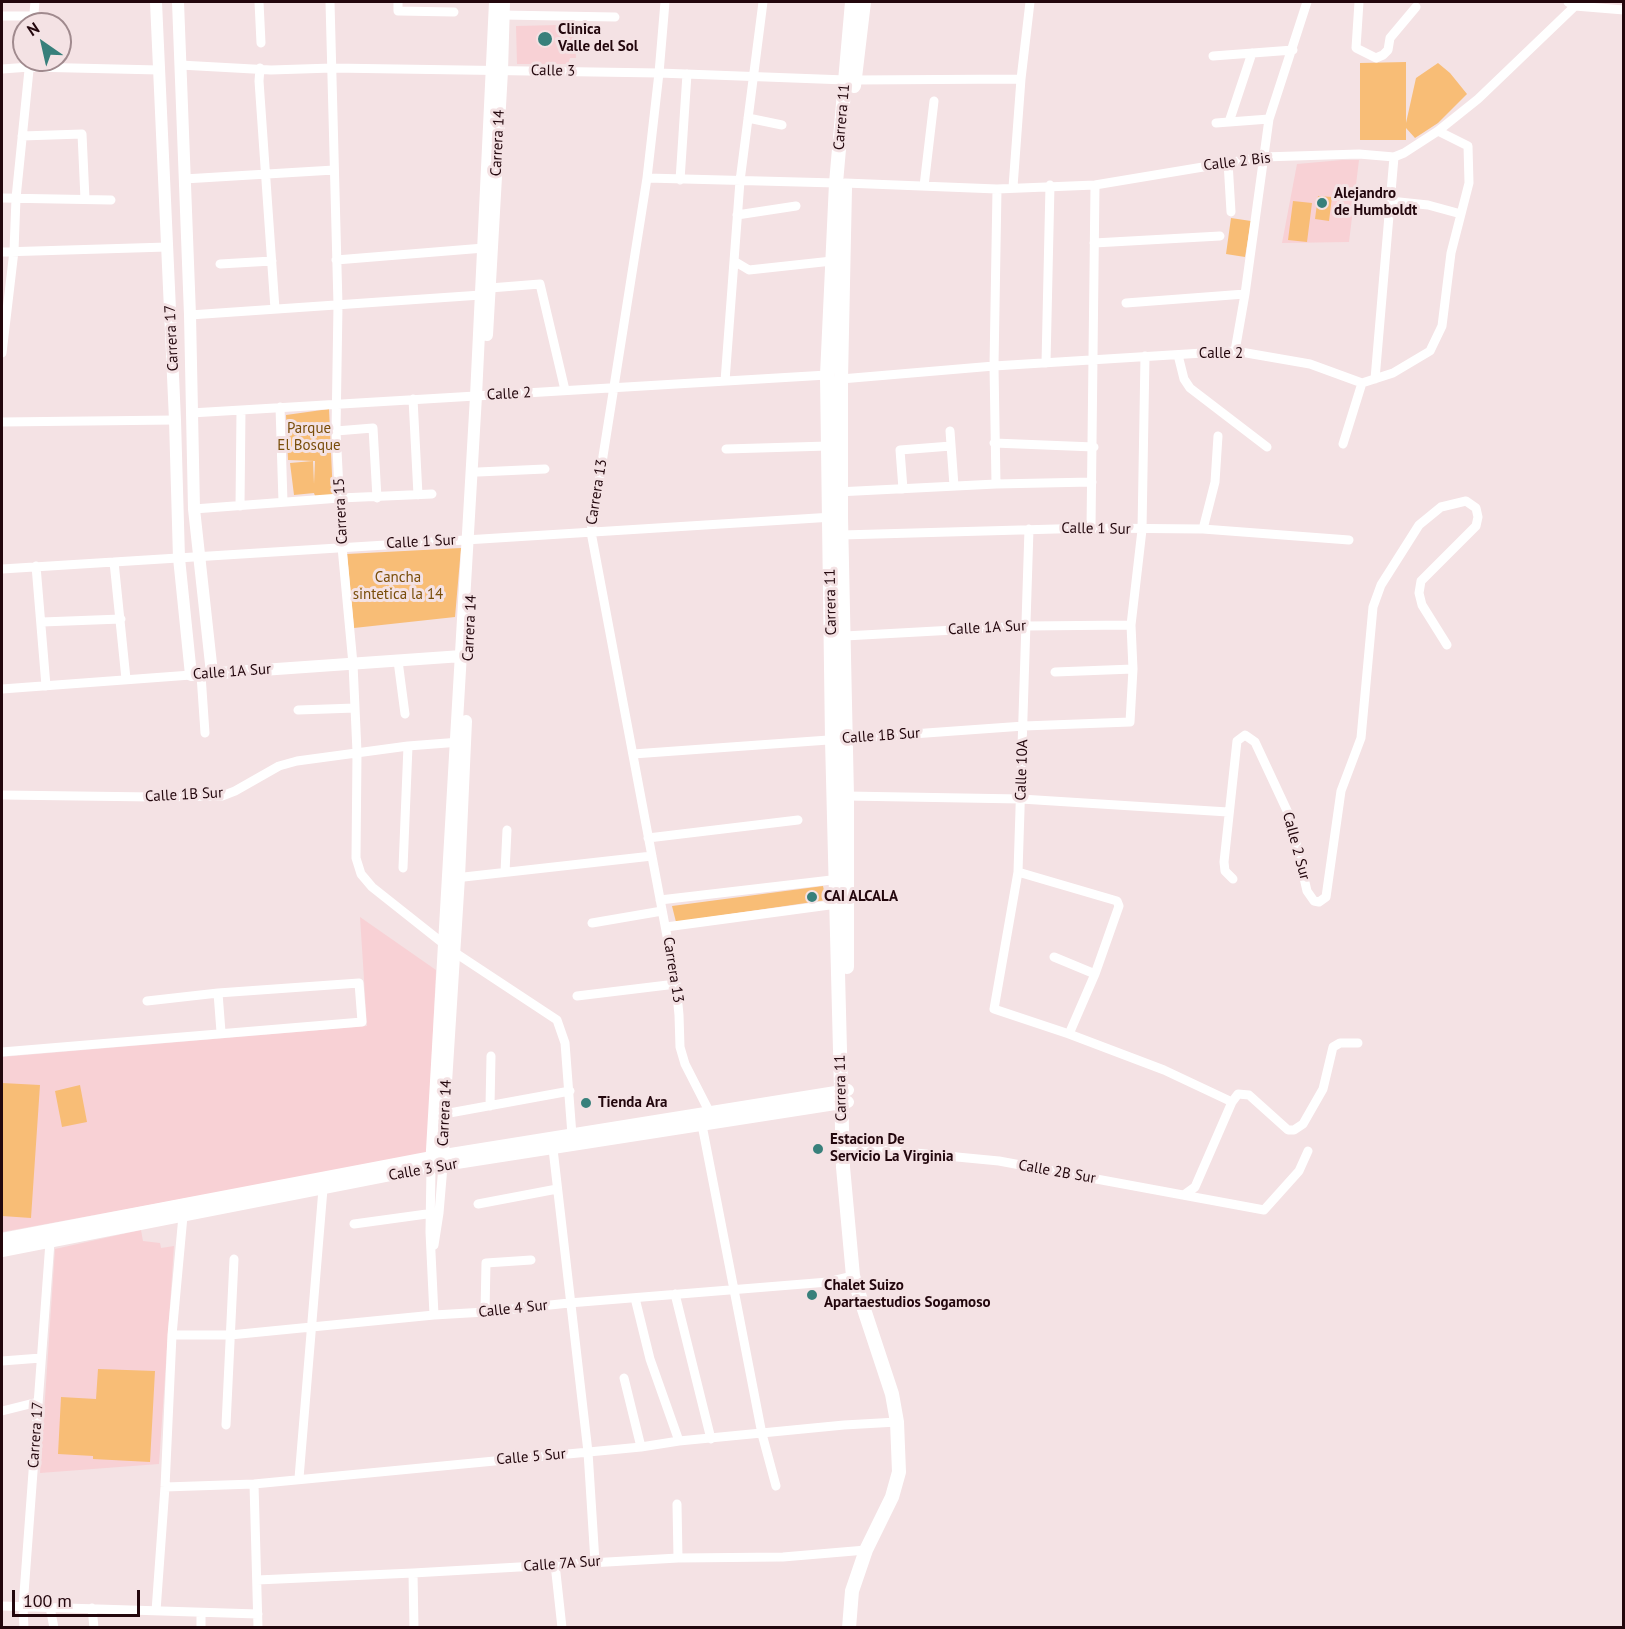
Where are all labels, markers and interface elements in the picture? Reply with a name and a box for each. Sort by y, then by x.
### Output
north arrow [12,12,72,72]
text: N [23,18,43,40]
place label: Clinica Valle del Sol [558,21,638,56]
marker: Clinica Valle del Sol [536,30,554,48]
street label: Calle 3 [531,62,575,80]
street label: Carrera 11 [830,83,854,151]
street label: Carrera 14 [487,109,509,177]
street label: Calle 2 Bis [1202,149,1272,175]
place label: Alejandro de Humboldt [1334,185,1417,220]
marker: Alejandro de Humboldt [1315,196,1329,210]
street label: Carrera 17 [161,304,183,372]
street label: Calle 2 [1199,345,1243,363]
street label: Calle 2 [486,384,532,404]
park label: Parque El Bosque [277,420,341,455]
street label: Carrera 13 [583,458,611,526]
street label: Carrera 15 [330,477,352,545]
street label: Calle 1 Sur [1061,519,1131,539]
street label: Calle 1 Sur [386,531,456,553]
park label: Cancha sintetica la 14 [353,569,443,604]
street label: Carrera 11 [821,569,841,635]
street label: Carrera 14 [459,594,481,662]
street label: Calle 1A Sur [947,617,1027,639]
street label: Calle 1A Sur [192,660,272,684]
street label: Calle 1B Sur [841,724,921,748]
street label: Calle 10A [1012,739,1032,801]
street label: Calle 1B Sur [144,784,224,806]
street label: Calle 2 Sur [1278,810,1314,882]
place label: CAI ALCALA [824,888,898,906]
marker: CAI ALCALA [805,890,819,904]
street label: Carrera 13 [659,936,687,1004]
street label: Carrera 11 [831,1055,851,1121]
street label: Carrera 14 [434,1079,456,1147]
place label: Tienda Ara [598,1094,667,1112]
marker: Tienda Ara [579,1096,593,1110]
place label: Estacion De Servicio La Virginia [830,1131,953,1166]
marker: Estacion De Servicio La Virginia [811,1142,825,1156]
street label: Calle 3 Sur [387,1155,459,1185]
street label: Calle 2B Sur [1017,1156,1097,1188]
place label: Chalet Suizo Apartaestudios Sogamoso [824,1277,991,1312]
marker: Chalet Suizo Apartaestudios Sogamoso [805,1288,819,1302]
street label: Calle 4 Sur [478,1296,548,1322]
street label: Carrera 17 [25,1401,47,1469]
street label: Calle 5 Sur [496,1445,566,1469]
street label: Calle 7A Sur [523,1552,601,1576]
scale bar [15,1578,142,1616]
text: 100 m [23,1589,72,1612]

